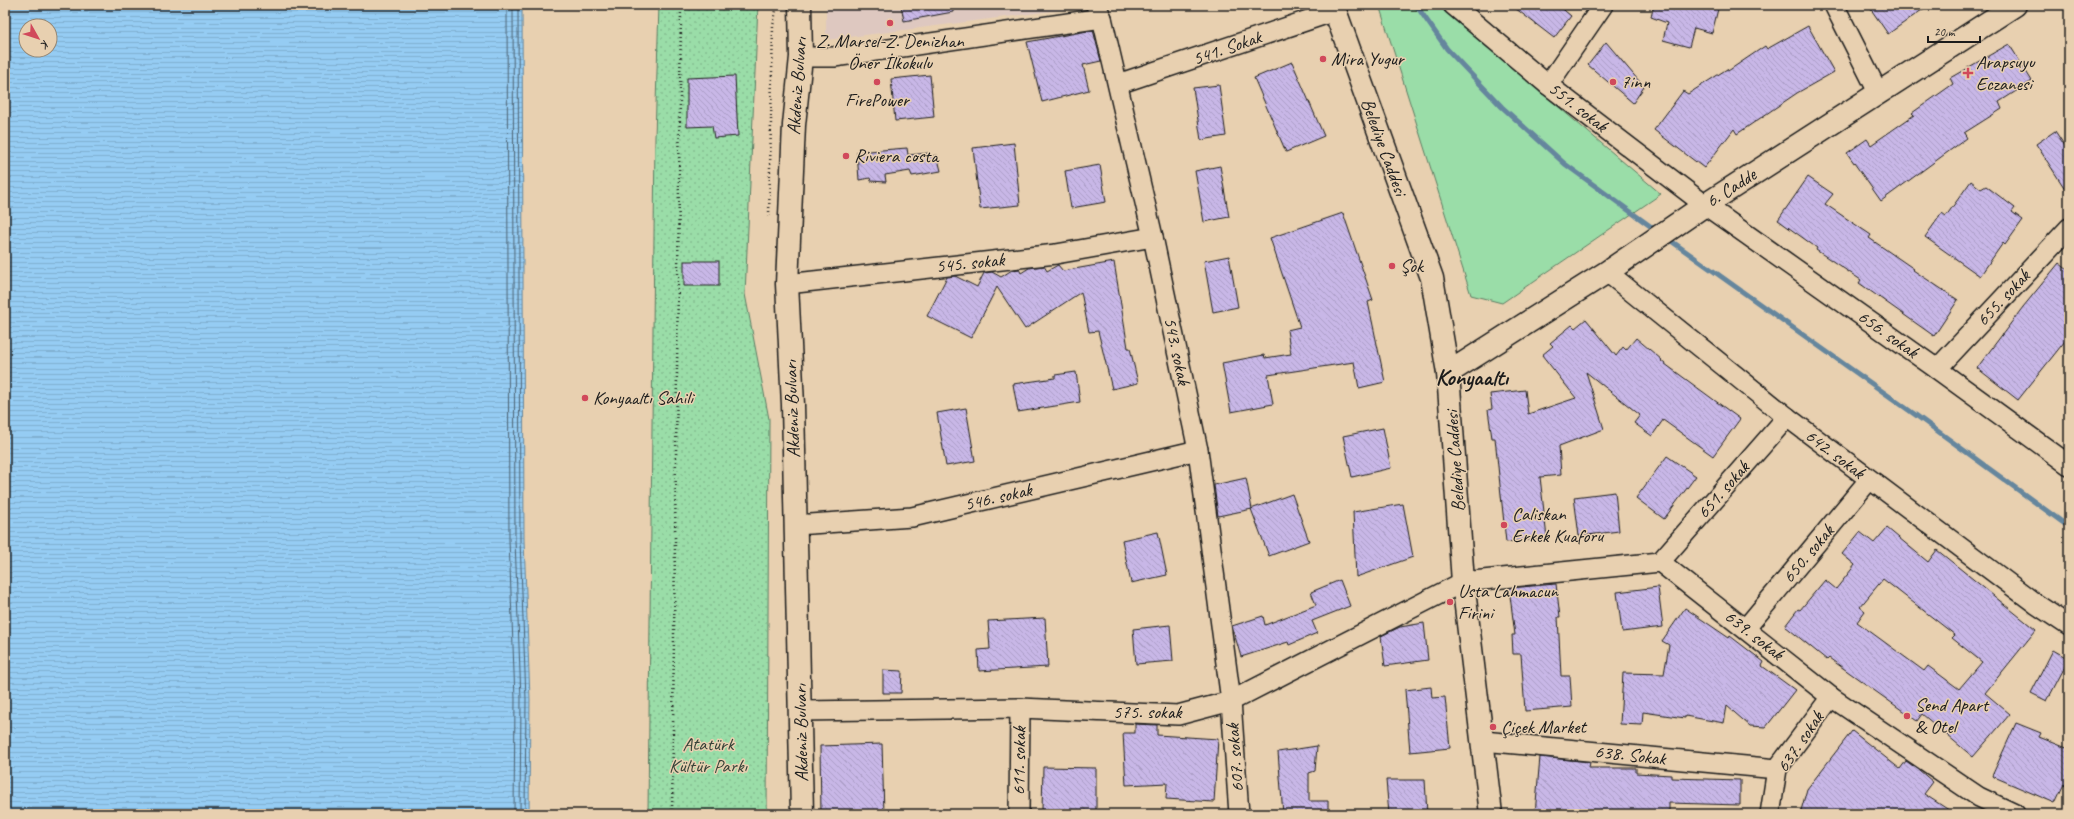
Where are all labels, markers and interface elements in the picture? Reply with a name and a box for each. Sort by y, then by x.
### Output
north arrow [18,18,58,58]
marker: Z. Marsel-Z. Denizhan Öner İlkokulu [885,18,895,28]
scale bar [1928,18,1980,44]
text: 20 m [1934,24,1956,40]
street label: 541. Sokak [1189,25,1266,71]
place label: Z. Marsel-Z. Denizhan Öner İlkokulu [816,29,964,75]
street label: Akdeniz Bulvarı [782,35,812,136]
text: K [37,38,53,53]
place label: Mira Yugur [1331,47,1406,71]
place label: Arapsuyu Eczanesi [1976,50,2036,96]
marker: Mira Yugur [1318,54,1328,64]
marker: Arapsuyu Eczanesi [1963,68,1973,78]
place label: 7inn [1621,70,1651,94]
street label: 551. sokak [1544,76,1614,139]
marker: FirePower [872,77,882,87]
marker: 7inn [1608,77,1618,87]
place label: FirePower [845,88,911,112]
street label: Belediye Caddesi [1355,95,1413,201]
place label: Riviera costa [854,144,940,168]
marker: Riviera costa [841,151,851,161]
street label: 6. Cadde [1701,162,1762,213]
street label: 545. sokak [935,247,1007,279]
place label: Şok [1400,254,1425,278]
marker: Şok [1387,261,1397,271]
street label: 655. sokak [1971,263,2037,331]
street label: 656. sokak [1853,304,1925,365]
street label: 543. sokak [1158,315,1196,389]
street label: Akdeniz Bulvarı [778,358,806,458]
district label: Konyaaltı [1436,363,1510,392]
place label: Konyaaltı Sahili [593,386,695,410]
marker: Konyaaltı Sahili [580,393,590,403]
street label: Belediye Caddesi [1439,407,1471,513]
street label: 642. sokak [1800,424,1871,485]
street label: 651. sokak [1691,455,1756,524]
street label: 546. sokak [962,477,1036,516]
place label: Caliskan Erkek Kuaforu [1512,502,1605,548]
street label: 650. sokak [1777,518,1841,588]
marker: Caliskan Erkek Kuaforu [1499,520,1509,530]
place label: Usta Lahmacun Firini [1458,579,1559,625]
marker: Usta Lahmacun Firini [1445,597,1455,607]
street label: 639. sokak [1720,604,1790,667]
street label: Akdeniz Bulvarı [788,682,814,782]
place label: Send Apart & Otel [1915,693,1990,739]
street label: 575. sokak [1113,700,1183,724]
street label: 637. sokak [1771,705,1830,777]
marker: Send Apart & Otel [1902,711,1912,721]
place label: Çiçek Market [1501,715,1587,739]
street label: 607. sokak [1220,721,1249,793]
marker: Çiçek Market [1488,722,1498,732]
street label: 611. sokak [1006,724,1032,796]
park label: Atatürk Kültür Parkı [669,732,749,778]
street label: 638. Sokak [1593,739,1668,771]

